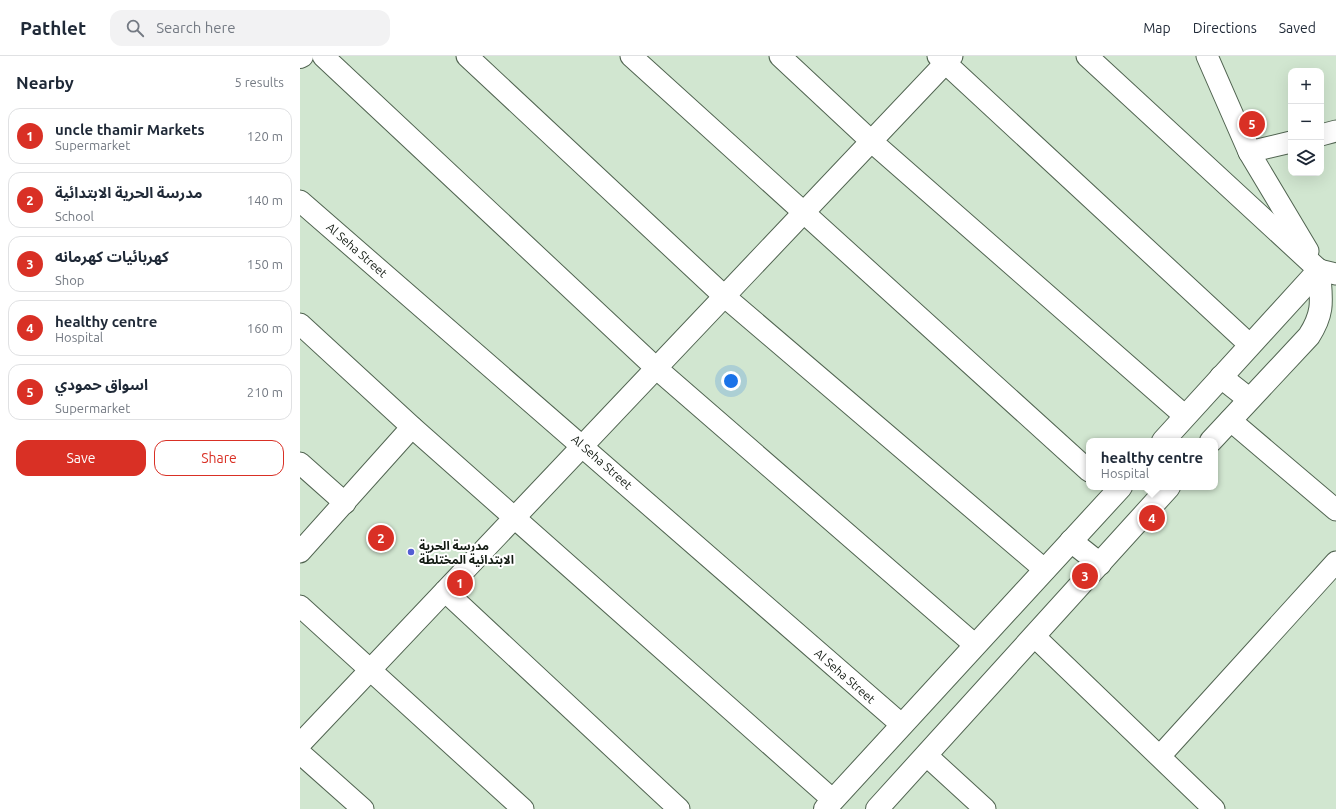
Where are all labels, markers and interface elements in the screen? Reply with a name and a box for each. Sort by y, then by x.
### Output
search box [110,10,390,46]
text: Pathlet [20,17,86,39]
icon: search [124,17,146,39]
text: Search here [156,19,236,36]
text: Map [1143,20,1171,36]
text: Directions [1193,20,1257,36]
text: Saved [1279,20,1316,36]
map controls [1288,68,1324,176]
button: + [1288,68,1324,104]
text: Nearby [16,73,74,92]
text: 5 results [234,75,284,89]
button: − [1288,104,1324,140]
pin: 5 [1239,109,1265,139]
text: uncle thamir Markets [55,121,205,138]
text: 1 [26,129,34,143]
text: 120 m [247,129,283,143]
text: Supermarket [55,138,130,152]
button: layers [1288,140,1324,176]
text: مدرسة الحرية الابتدائية [55,184,202,201]
text: 2 [26,193,34,207]
text: 140 m [247,193,283,207]
text: School [55,209,94,223]
street label: Al Seha Street [324,220,390,280]
text: كهربائيات كهرمانه [55,248,169,265]
text: 3 [26,257,34,271]
text: 150 m [247,257,283,271]
text: Shop [55,273,84,287]
text: healthy centre [55,313,157,330]
text: 4 [26,321,34,335]
text: 160 m [247,321,283,335]
text: Hospital [55,330,103,344]
your location [721,371,741,391]
text: اسواق حمودي [55,376,148,393]
text: 5 [26,385,34,399]
text: 210 m [247,385,283,399]
text: Supermarket [55,401,130,415]
street label: Al Seha Street [569,432,635,492]
popup [1086,438,1218,490]
button: Save [16,440,146,476]
button: Share [154,440,284,476]
text: healthy centre [1101,449,1203,466]
text: Hospital [1101,466,1149,480]
pin: 4 [1139,503,1165,533]
pin: 2 [368,523,394,553]
place label: مدرسة الحرية الابتدائية المختلطة [419,539,514,567]
marker: مدرسة الحرية الابتدائية المختلطة [406,547,416,557]
pin: 3 [1072,561,1098,591]
pin: 1 [447,568,473,598]
street label: Al Seha Street [812,646,878,706]

